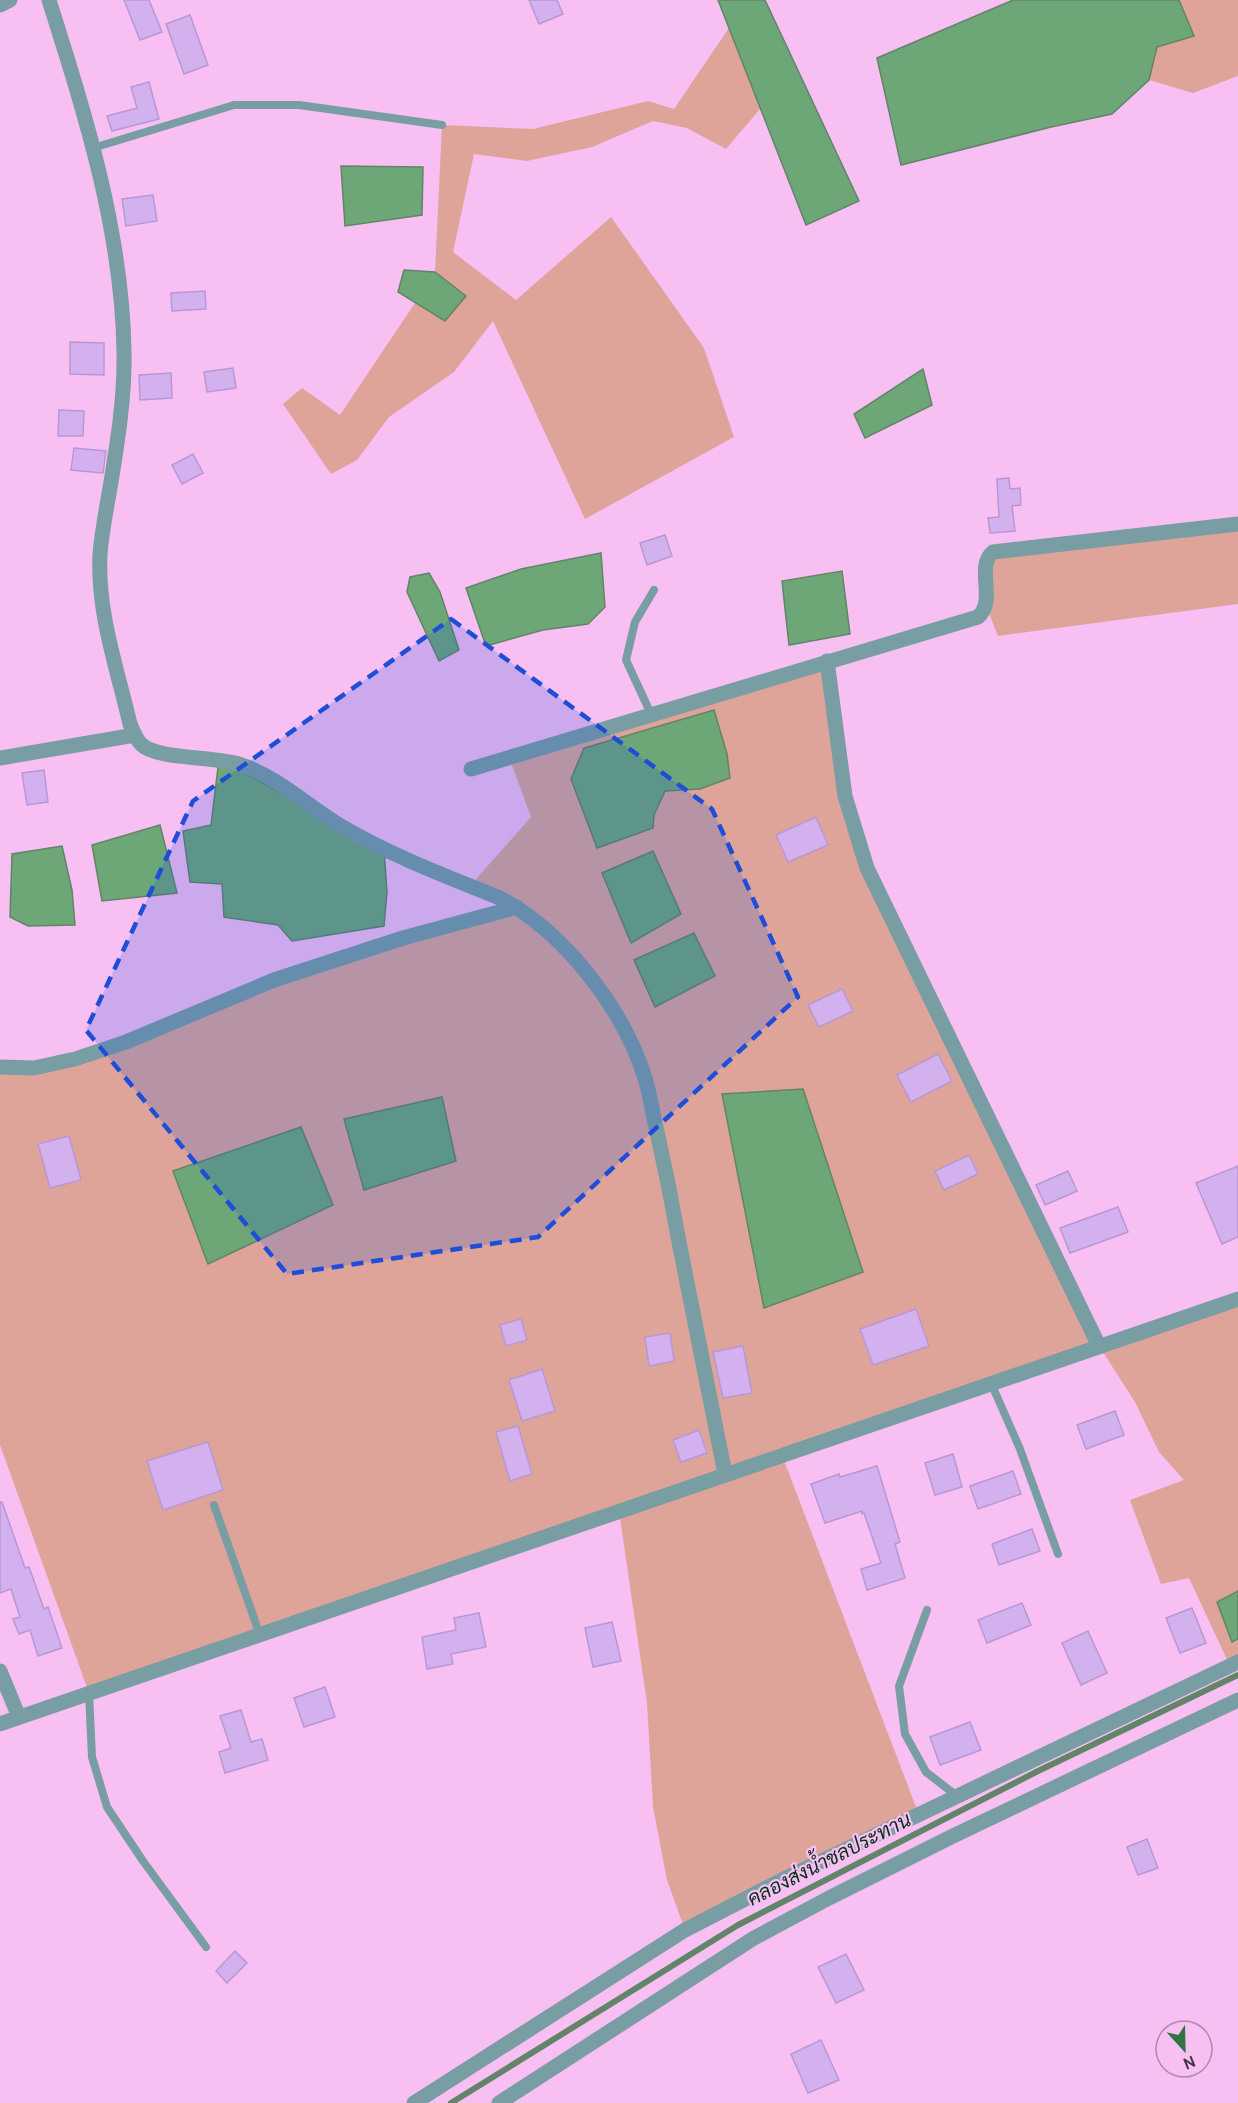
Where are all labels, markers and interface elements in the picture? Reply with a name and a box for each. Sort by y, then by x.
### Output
water label: คลองส่งน้ำชลประทาน [740,1802,915,1911]
north arrow [1154,2019,1214,2079]
text: N [1181,2052,1198,2073]

